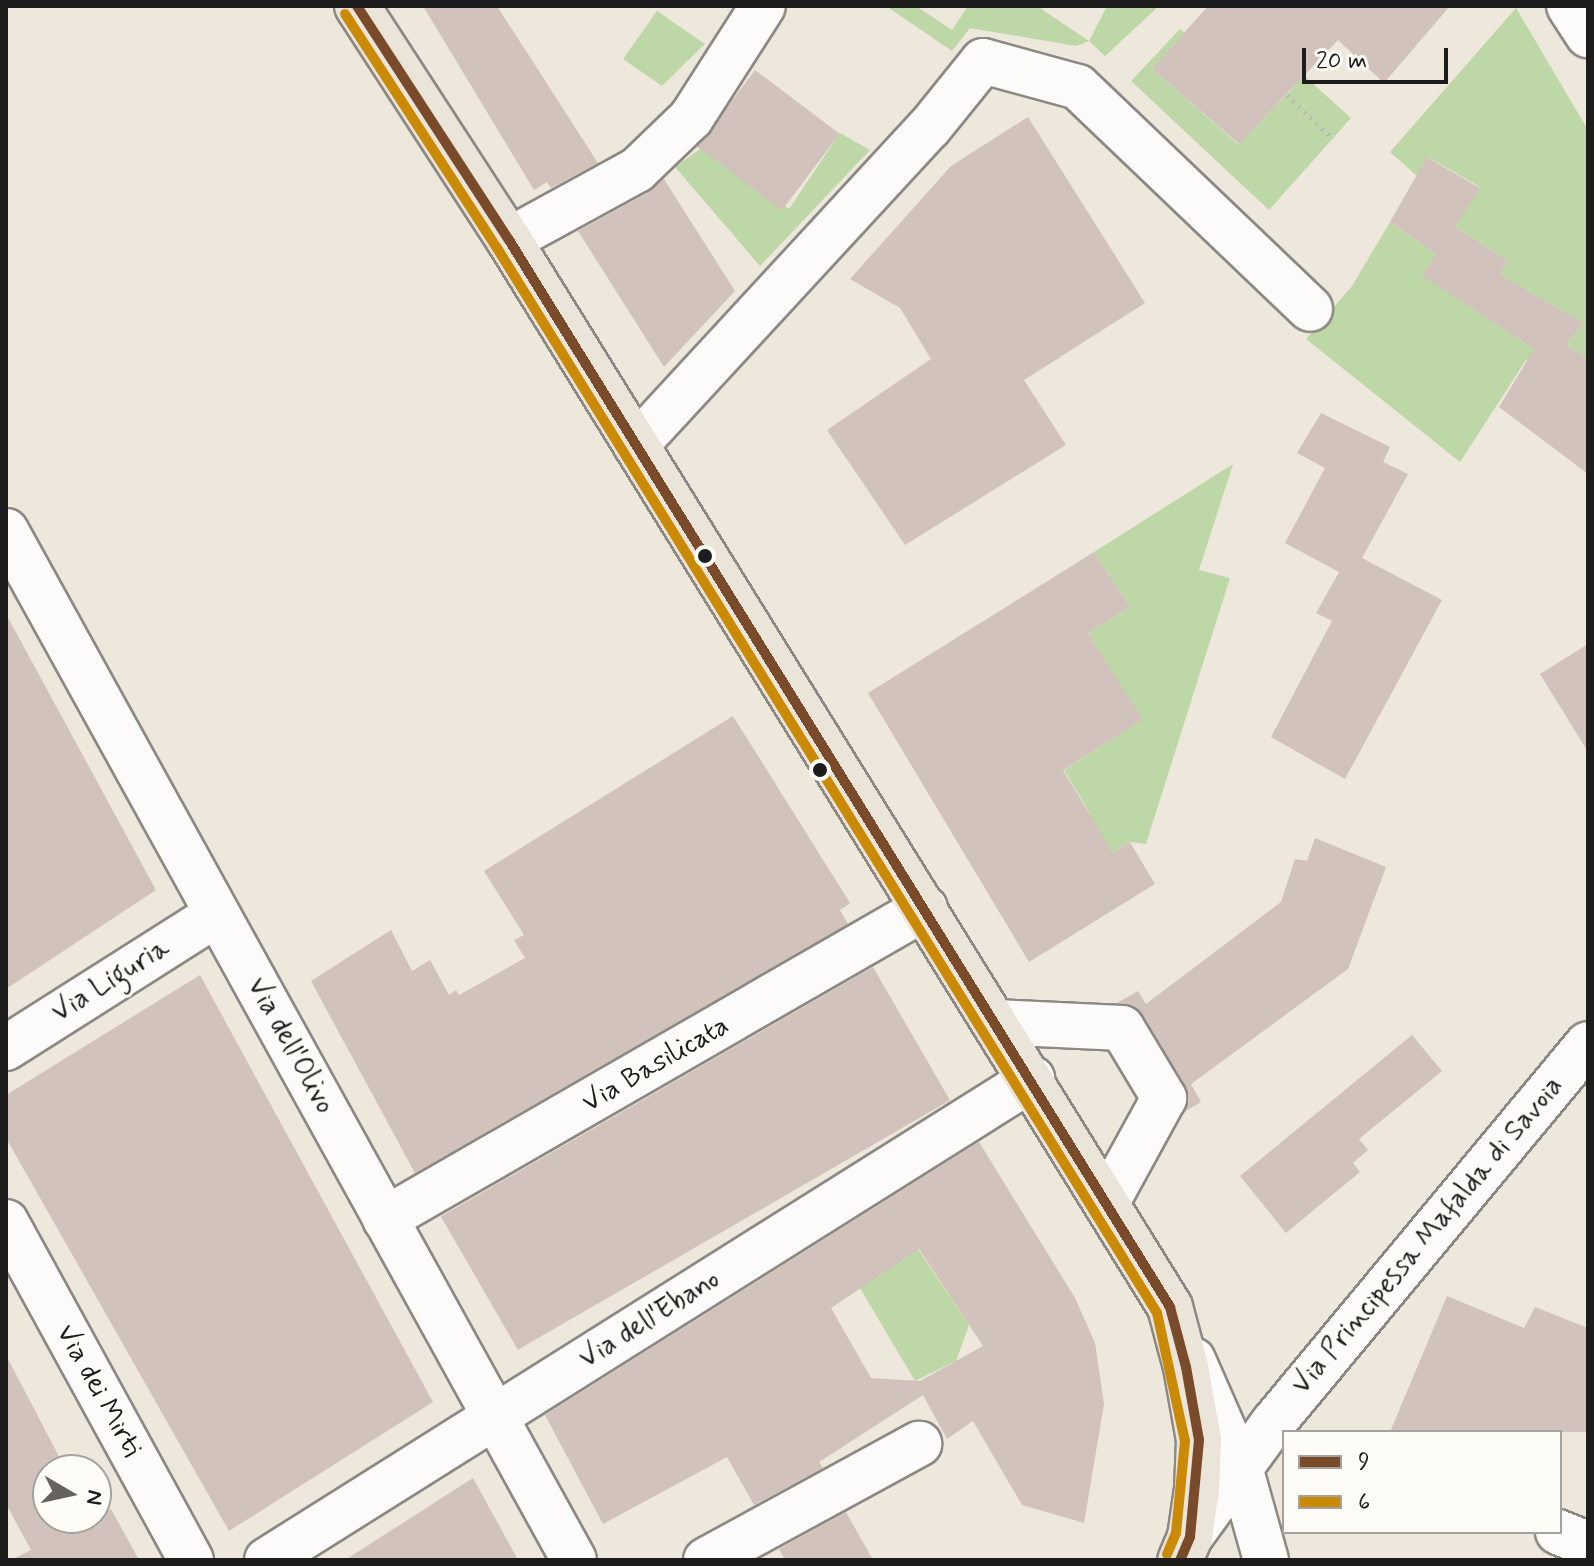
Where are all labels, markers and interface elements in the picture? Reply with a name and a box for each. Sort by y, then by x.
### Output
scale bar [1306,32,1452,82]
text: 20 m [1316,46,1367,77]
unlabelled marker [697,548,713,564]
unlabelled marker [812,762,828,778]
street label: Via Liguria [48,933,174,1029]
street label: Via dell'Olivo [239,972,341,1120]
street label: Via Basilicata [578,1010,734,1120]
street label: Via Principessa Mafalda di Savoia [1286,1071,1570,1401]
street label: Via dell'Ebano [573,1263,727,1377]
street label: Via dei Mirti [48,1319,148,1463]
legend [1282,1430,1562,1534]
text: 9 [1358,1447,1370,1478]
north arrow [32,1454,112,1534]
text: 6 [1358,1487,1370,1518]
text: N [79,1488,109,1507]

